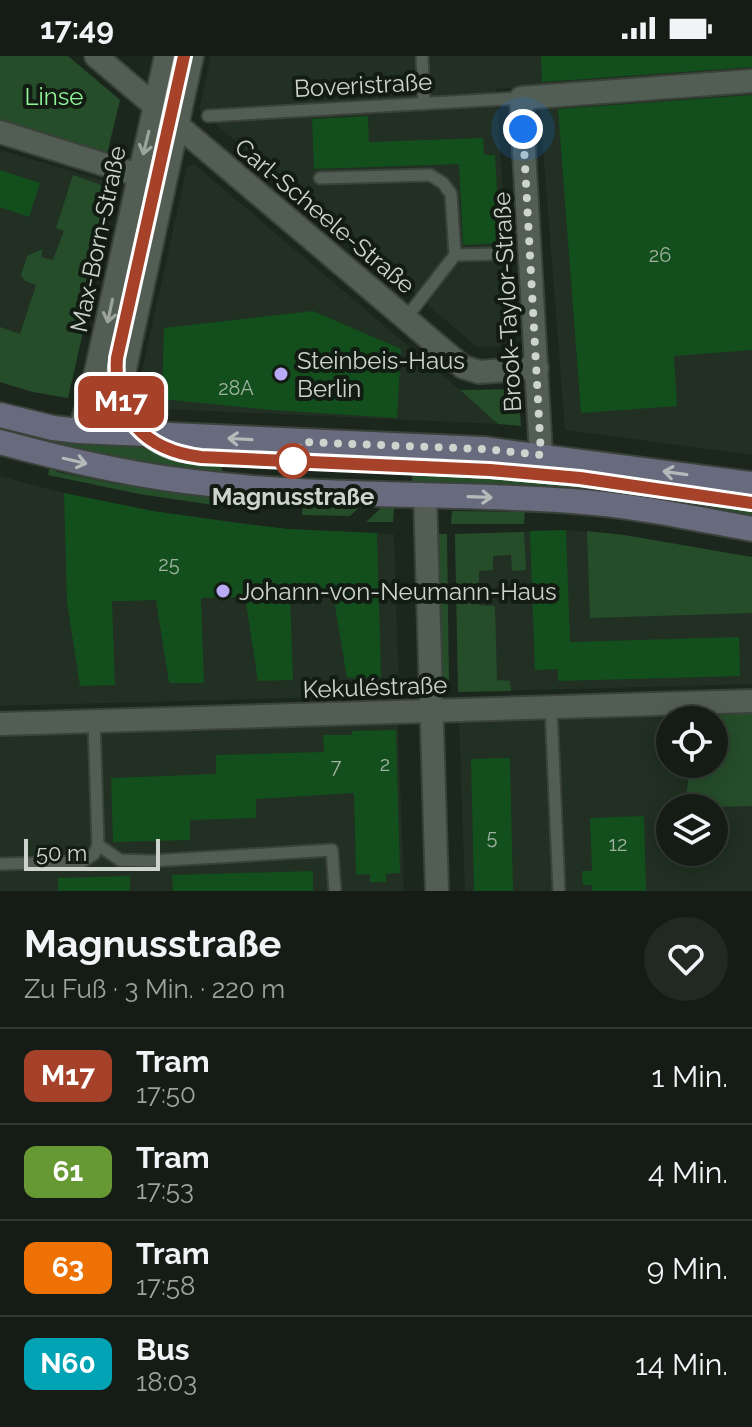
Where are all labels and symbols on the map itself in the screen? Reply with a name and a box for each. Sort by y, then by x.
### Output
street label: Boveristraße [293,67,433,103]
park label: Linse [25,82,83,111]
your location [503,109,543,149]
one-way arrow [137,129,152,155]
street label: Carl-Scheele-Straße [229,132,421,300]
street label: Max-Born-Straße [64,143,132,335]
street label: Brook-Taylor-Straße [487,191,527,413]
house number: 26 [649,243,671,267]
one-way arrow [101,297,116,323]
place label: Steinbeis-Haus Berlin [297,346,465,403]
marker: Steinbeis-Haus Berlin [272,365,290,383]
line badge: M17 [75,376,167,428]
house number: 28A [218,376,254,400]
one-way arrow [227,431,254,446]
marker: Magnusstraße [276,444,310,478]
one-way arrow [62,455,88,470]
one-way arrow [662,466,689,481]
place label: Magnusstraße [212,482,374,511]
one-way arrow [466,490,493,505]
house number: 25 [158,552,180,576]
place label: Johann-von-Neumann-Haus [239,577,557,606]
marker: Johann-von-Neumann-Haus [214,582,232,600]
street label: Kekuléstraße [302,670,448,704]
house number: 2 [380,752,390,776]
house number: 7 [331,754,342,778]
house number: 5 [487,825,498,849]
house number: 12 [609,832,627,856]
scale bar [24,835,160,871]

